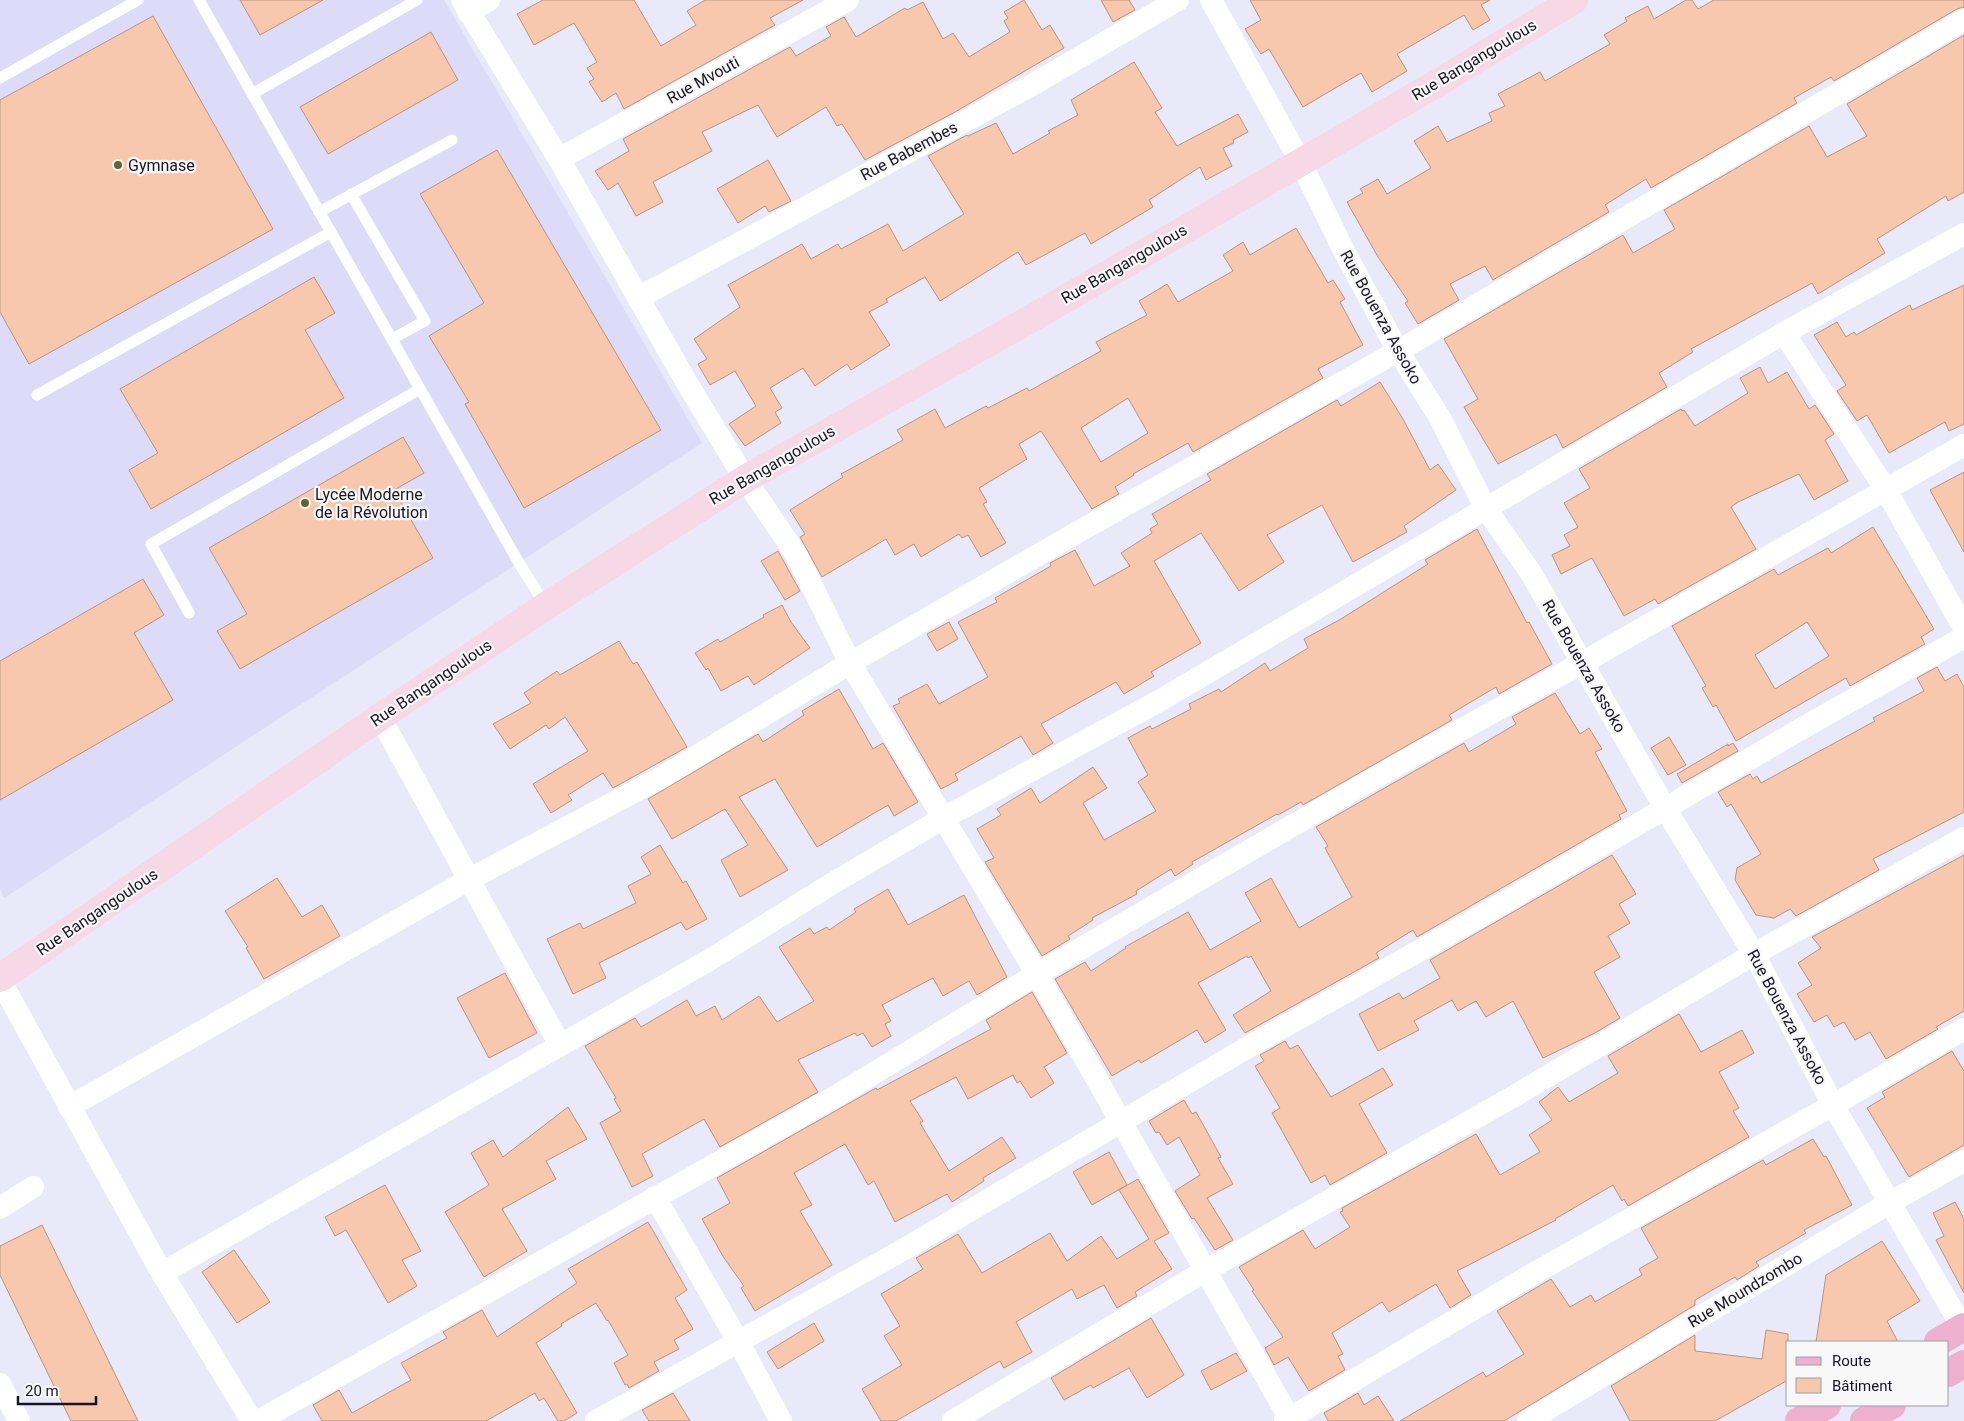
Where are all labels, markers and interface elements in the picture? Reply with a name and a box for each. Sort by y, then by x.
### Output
street label: Rue Bangangoulous [1408,15,1540,105]
street label: Rue Mvouti [663,52,743,108]
street label: Rue Babembes [857,117,961,185]
place label: Gymnase [128,156,195,175]
marker: Gymnase [112,159,124,171]
street label: Rue Bangangoulous [1058,220,1190,308]
street label: Rue Bouenza Assoko [1336,247,1426,387]
street label: Rue Bangangoulous [706,421,838,509]
place label: Lycée Moderne de la Révolution [315,485,428,522]
marker: Lycée Moderne de la Révolution [299,497,311,509]
street label: Rue Bouenza Assoko [1538,596,1630,736]
street label: Rue Bangangoulous [367,635,495,731]
street label: Rue Bangangoulous [33,864,161,960]
street label: Rue Bouenza Assoko [1743,946,1831,1088]
street label: Rue Moundzombo [1684,1248,1806,1332]
legend [1786,1341,1949,1406]
text: Route [1832,1352,1871,1370]
scale bar [18,1374,95,1406]
text: Bâtiment [1832,1377,1892,1395]
text: 20 m [25,1382,59,1400]

